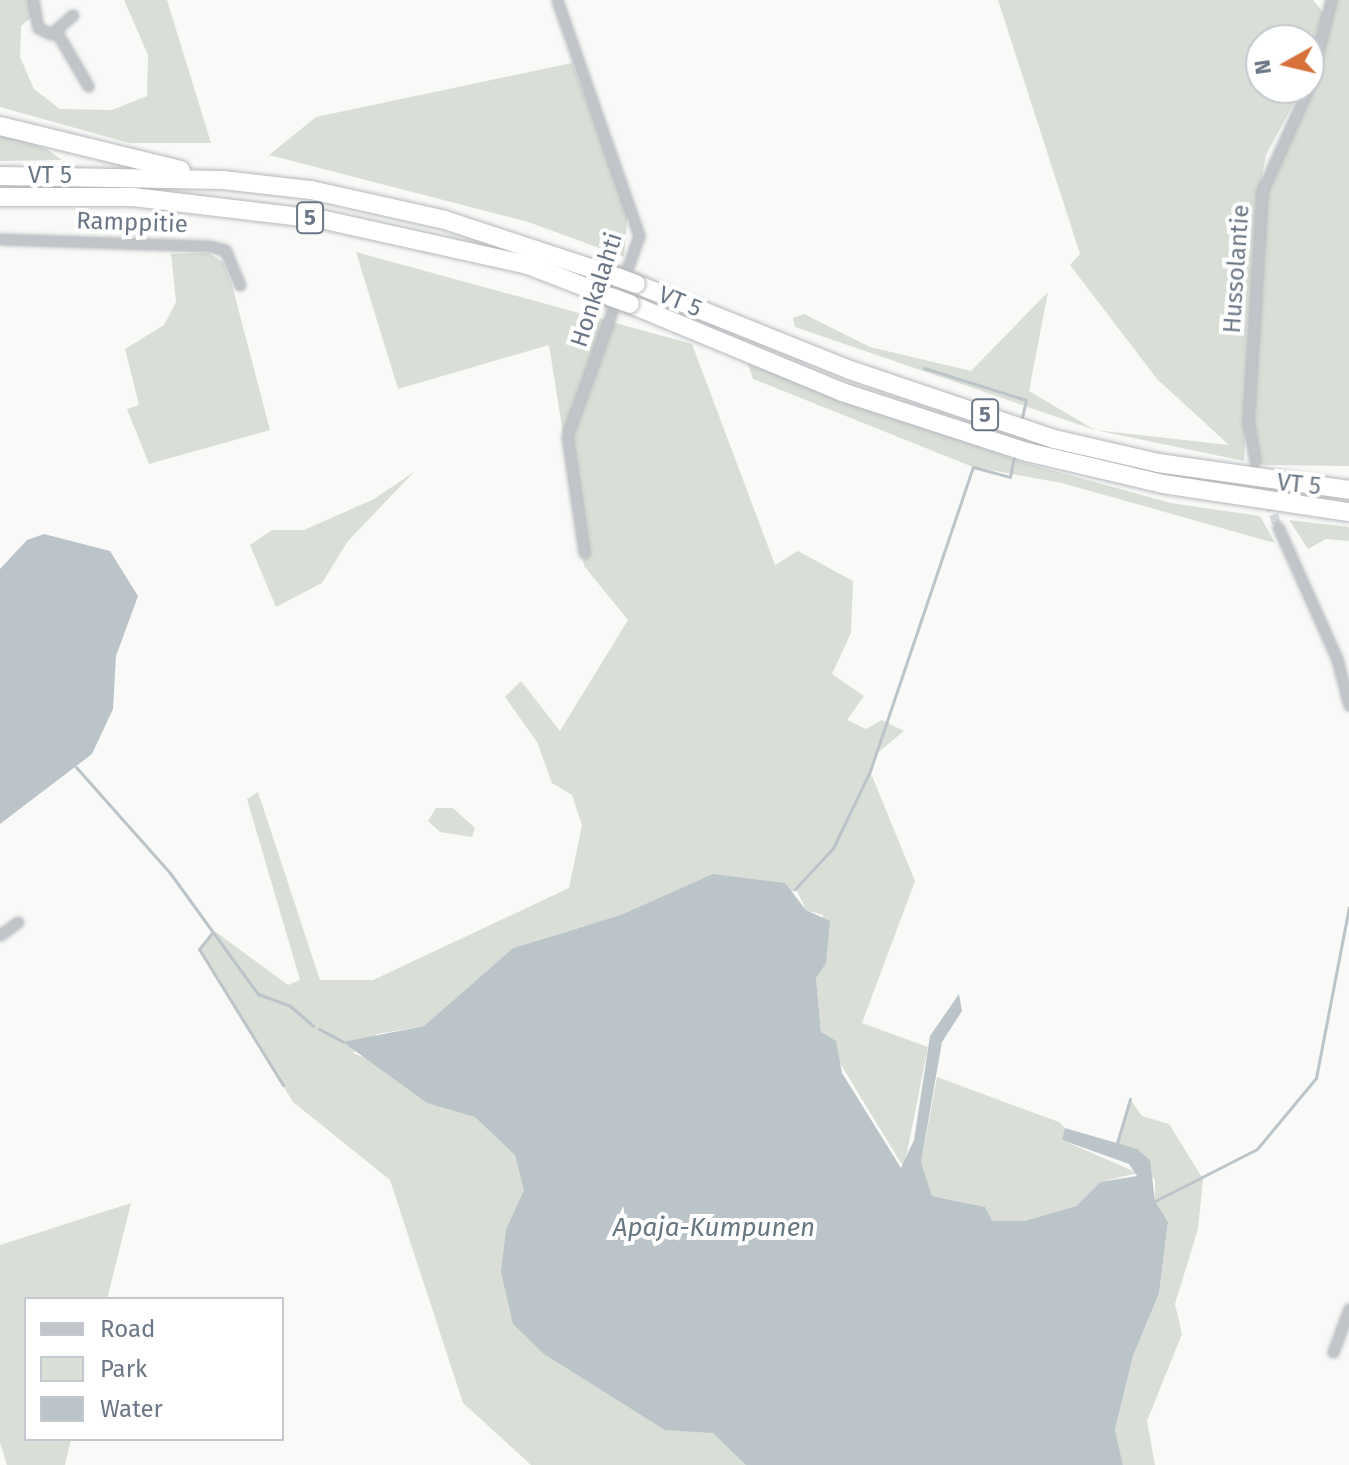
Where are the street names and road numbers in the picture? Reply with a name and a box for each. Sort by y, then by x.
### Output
street label: VT 5 [28,162,72,190]
road number: 5 [296,200,324,236]
street label: Hussolantie [1218,204,1256,334]
street label: Ramppitie [76,207,188,239]
street label: Honkalahti [565,229,629,351]
street label: VT 5 [654,280,706,324]
road number: 5 [971,397,999,433]
street label: VT 5 [1276,468,1322,502]

